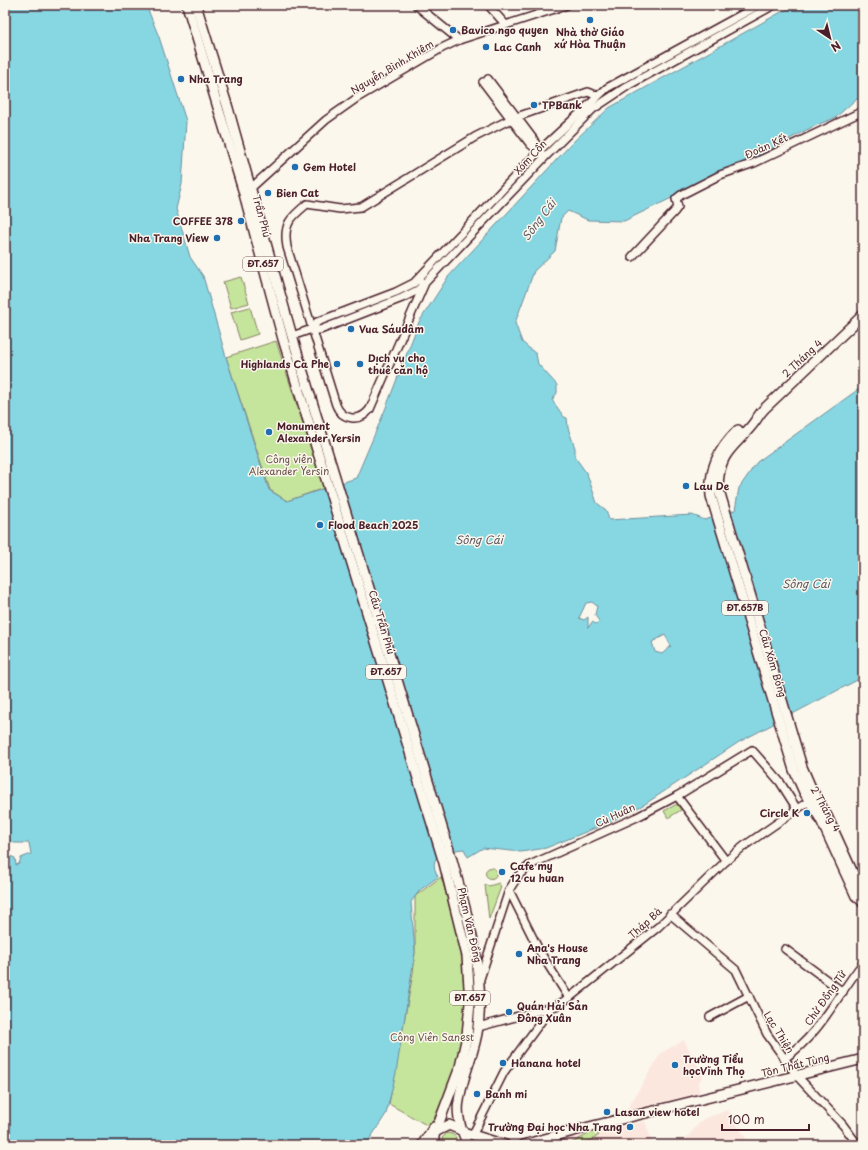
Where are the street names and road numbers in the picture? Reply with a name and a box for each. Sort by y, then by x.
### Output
street label: Nguyễn Bình Khiêm [347,36,436,97]
street label: Đoàn Kết [742,129,790,162]
street label: Xóm Cồn [510,136,550,177]
street label: Trần Phú [250,193,275,239]
road number: ĐT.657 [243,257,283,271]
street label: 2 Tháng 4 [778,335,825,380]
street label: Cầu Trần Phú [366,588,399,656]
road number: ĐT.657B [722,601,768,615]
street label: Cầu Xóm Bóng [756,627,791,699]
road number: ĐT.657 [366,665,406,679]
street label: 2 Tháng 4 [808,783,845,835]
street label: Cù Huân [592,799,637,830]
street label: Phạm Văn Đồng [454,886,486,964]
street label: Tháp Bà [625,903,665,942]
street label: Chử Đồng Tử [800,966,850,1028]
road number: ĐT.657 [450,991,490,1005]
street label: Lạc Thiện [761,1008,798,1056]
street label: Tôn Thất Tùng [759,1049,831,1080]

